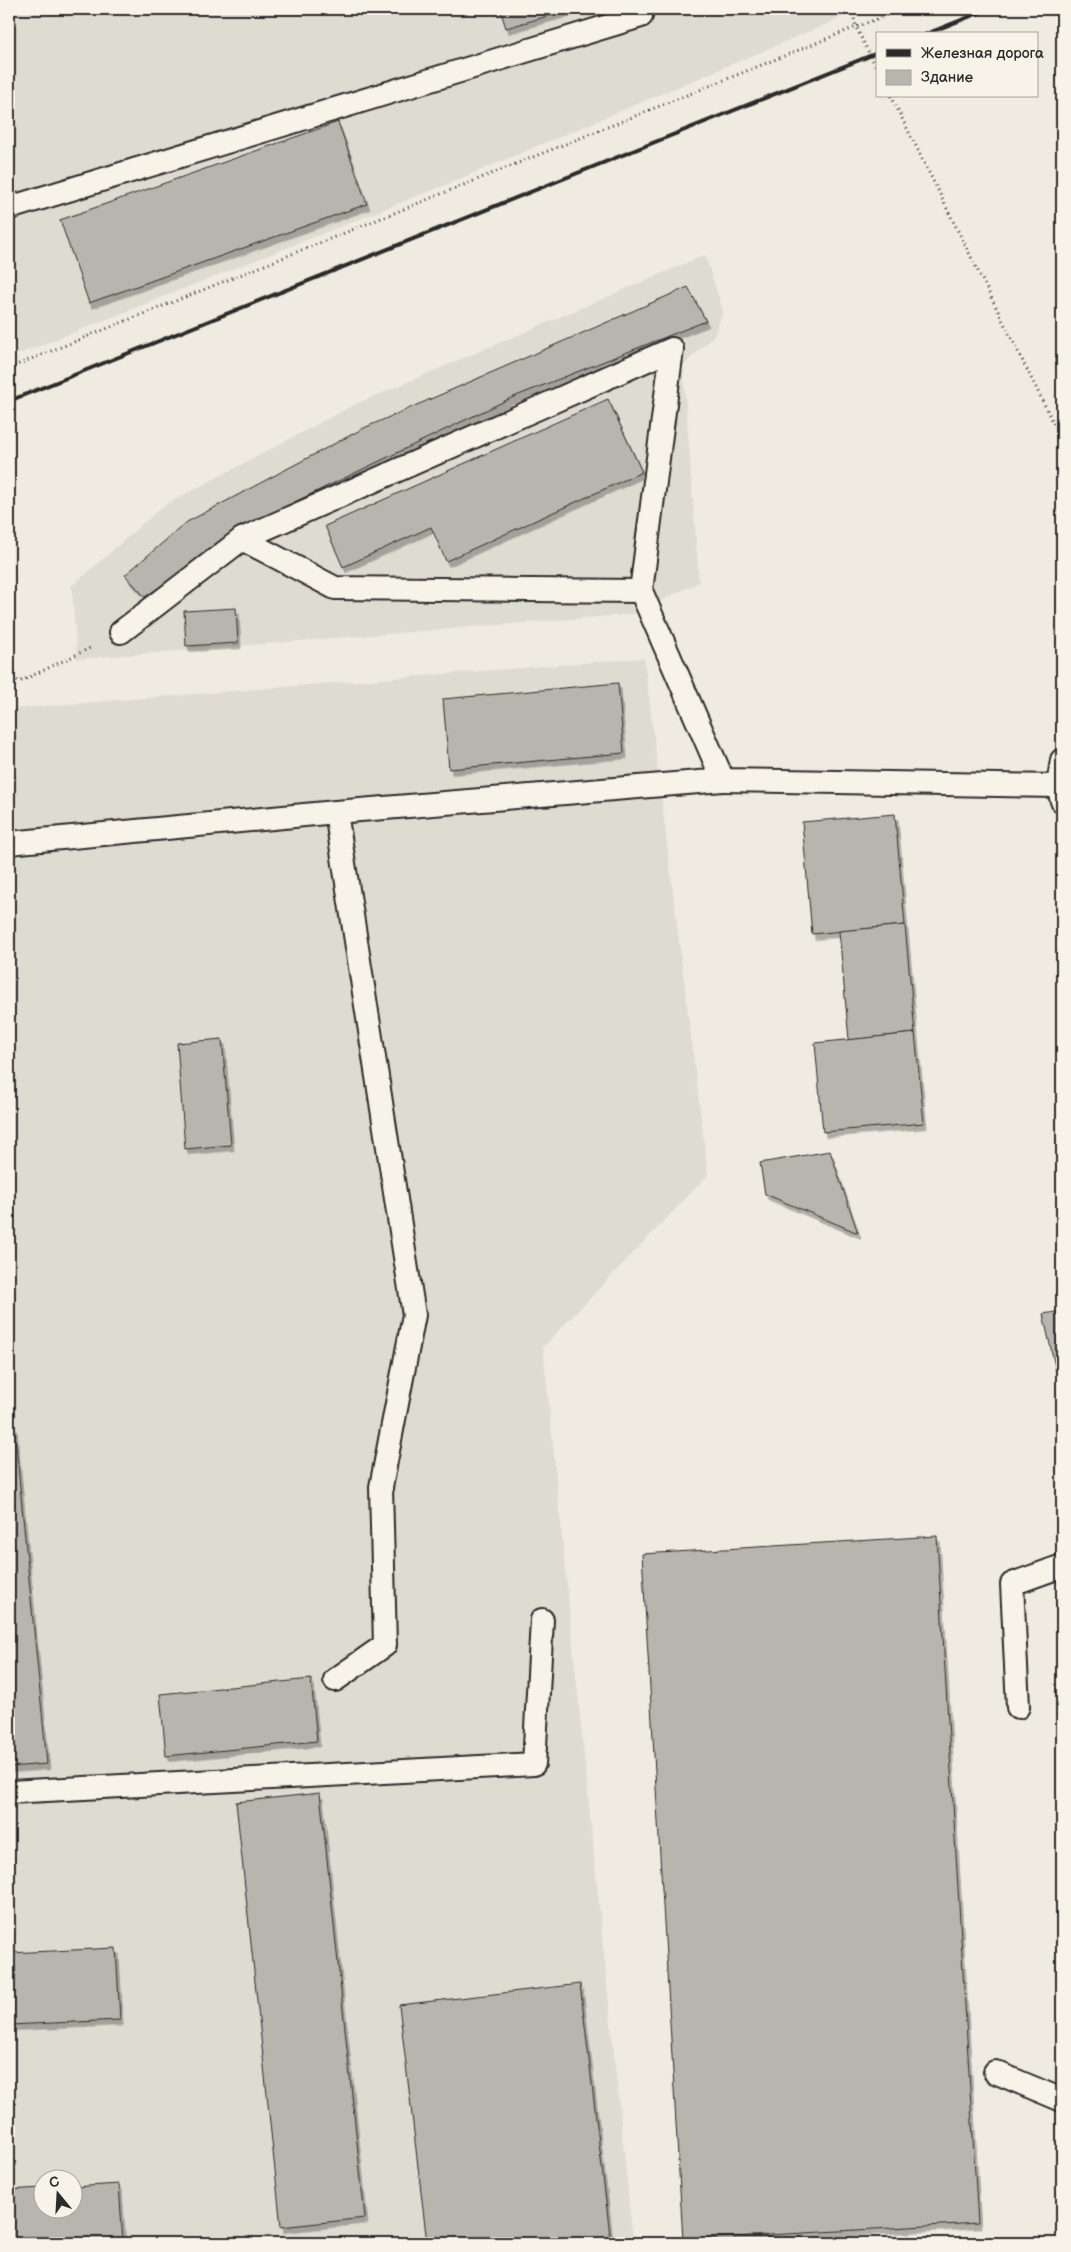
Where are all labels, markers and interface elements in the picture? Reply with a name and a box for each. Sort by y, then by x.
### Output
legend [876,32,1038,98]
text: Железная дорога [921,44,1044,63]
text: Здание [921,68,973,87]
north arrow [32,2170,82,2220]
text: С [47,2172,62,2192]

